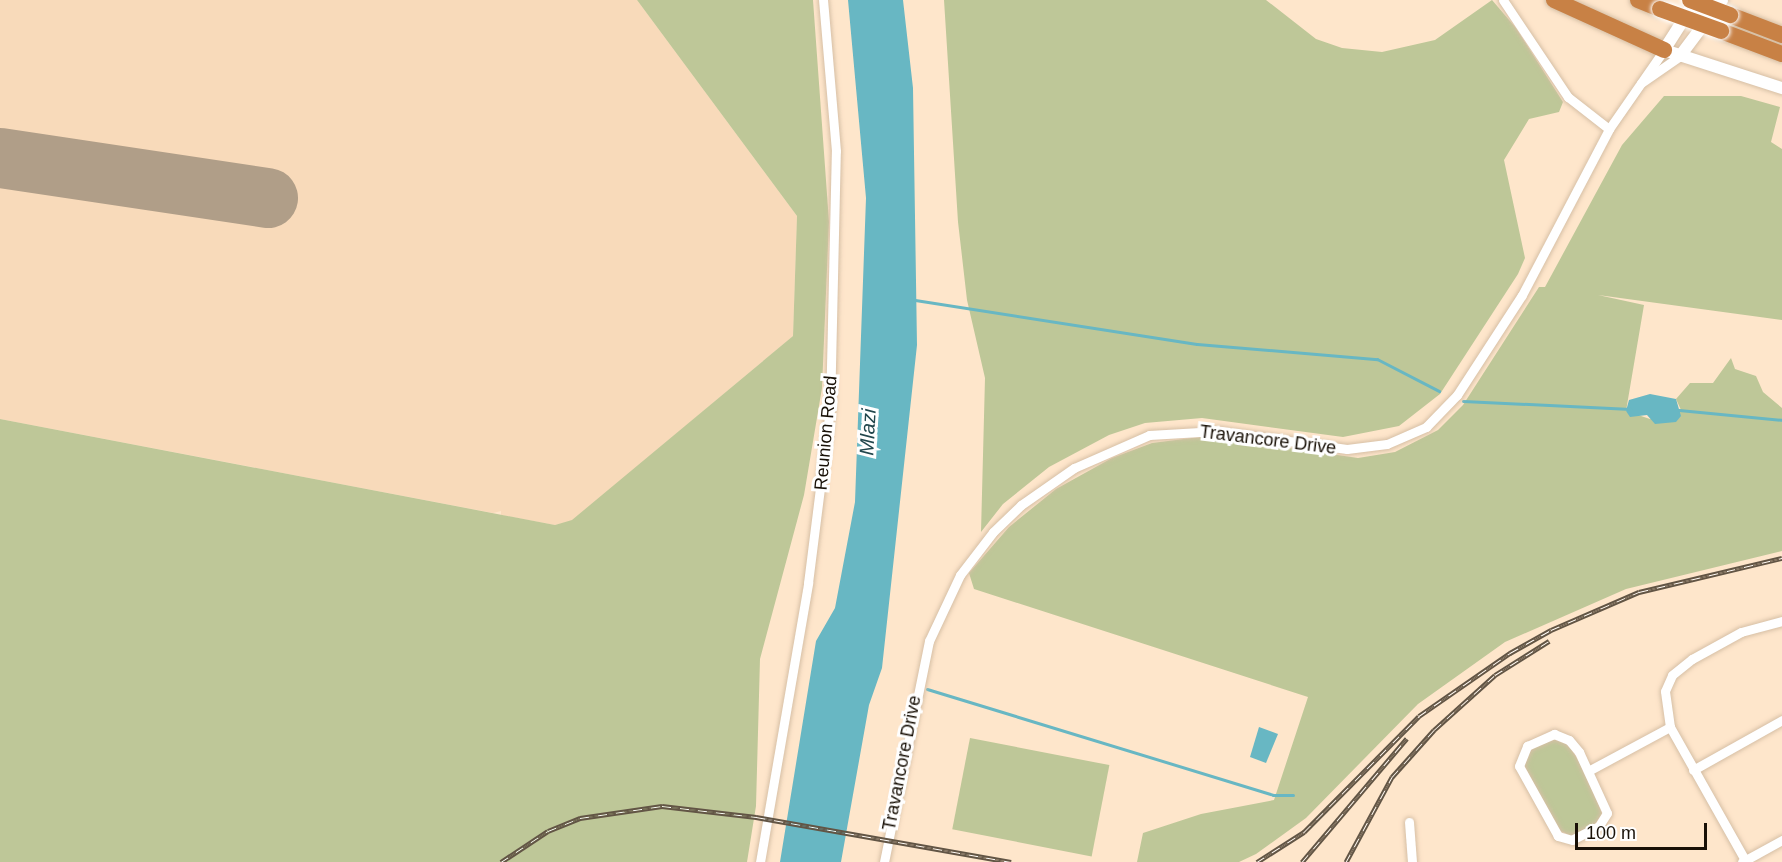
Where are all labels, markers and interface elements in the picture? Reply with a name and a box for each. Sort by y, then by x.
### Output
street label: Reunion Road [810,375,842,491]
water label: Mlazi [855,408,881,456]
street label: Travancore Drive [1199,421,1337,459]
street label: Travancore Drive [878,694,926,832]
scale bar [1578,811,1710,849]
text: 100 m [1586,823,1636,843]

